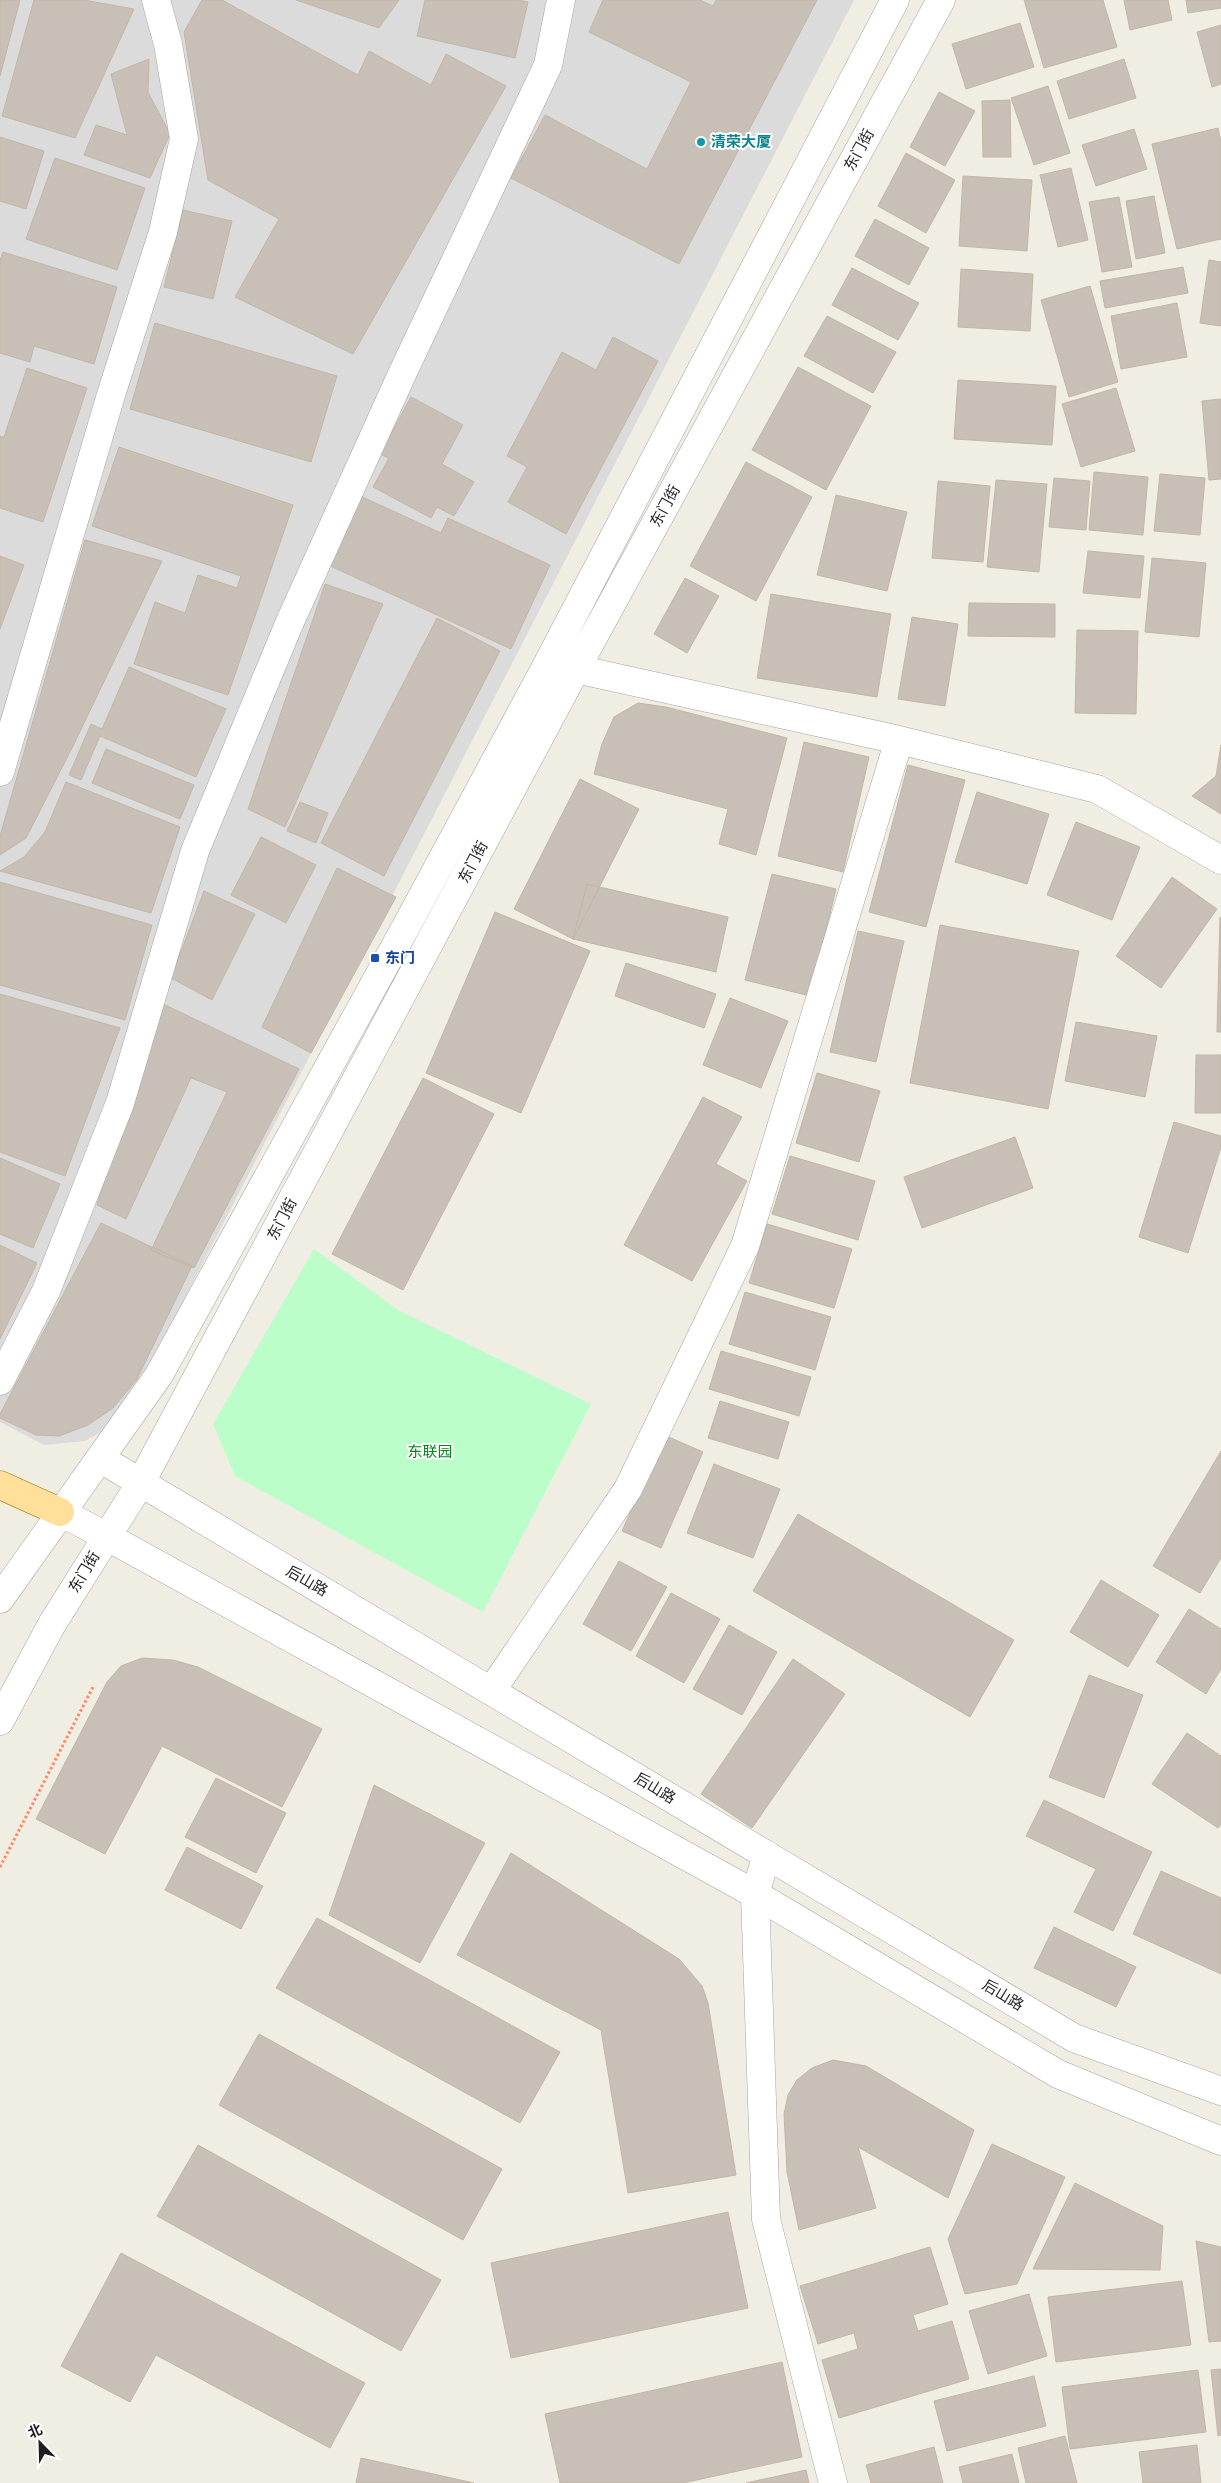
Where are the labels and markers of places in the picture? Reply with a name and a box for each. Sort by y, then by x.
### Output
place label: 清荣大厦 [711,133,771,151]
marker: 清荣大厦 [695,136,707,148]
place label: 东门 [385,949,415,967]
marker: 东门 [369,952,381,964]

